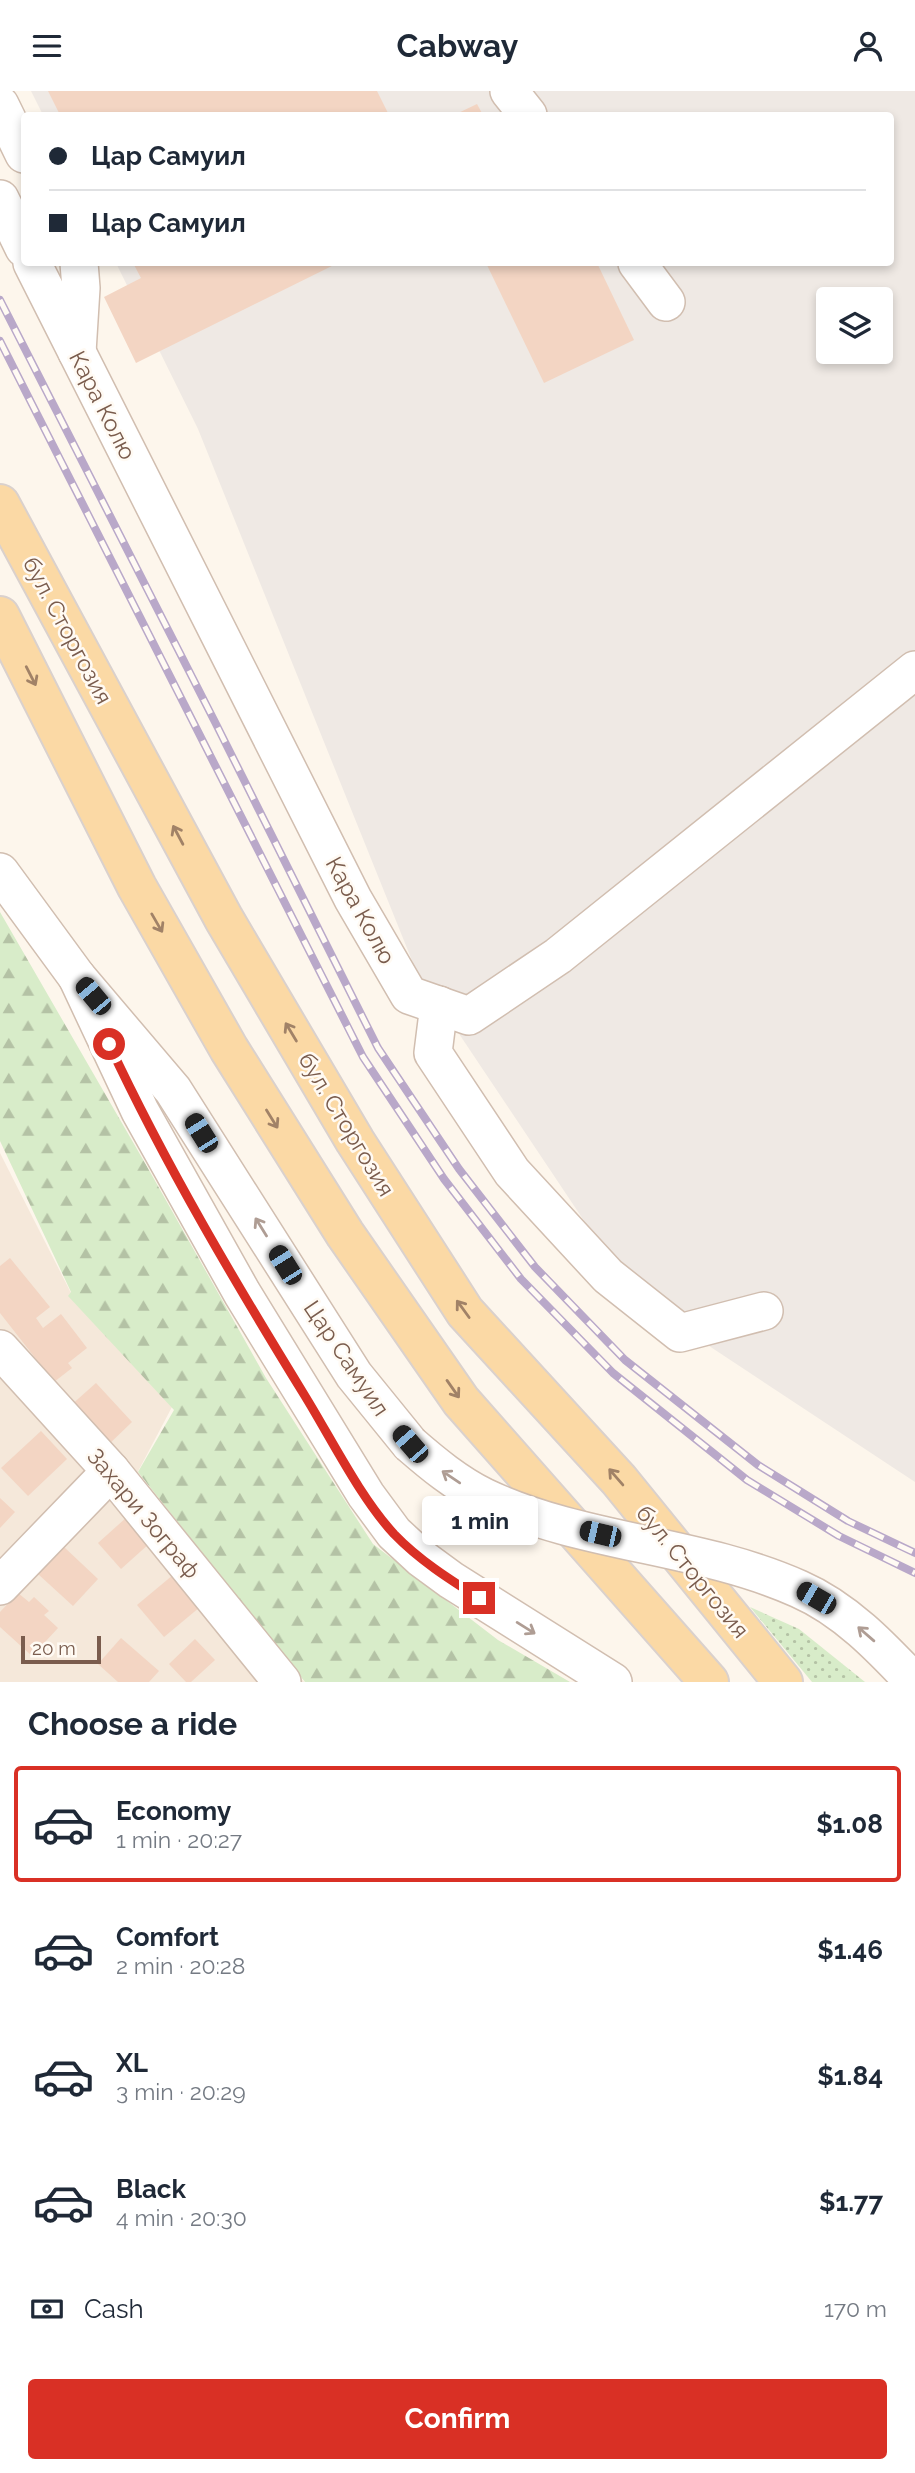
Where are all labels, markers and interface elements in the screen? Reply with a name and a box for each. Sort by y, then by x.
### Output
icon: menu [28,27,66,65]
text: Cabway [397,27,518,64]
icon: person [849,27,887,65]
text: Цар Самуил [91,141,246,171]
text: Цар Самуил [91,208,246,238]
map controls [816,287,893,364]
button: layers [816,287,893,364]
street label: Кара Колю [64,346,142,464]
street label: бул. Сторгозия [18,552,118,708]
one-way arrow [25,666,39,686]
one-way arrow [171,825,185,846]
street label: Кара Колю [321,852,401,968]
one-way arrow [150,912,164,932]
car [72,973,115,1019]
one-way arrow [284,1023,298,1043]
route start [93,1028,125,1060]
street label: бул. Сторгозия [293,1047,401,1201]
one-way arrow [266,1108,280,1128]
car [181,1110,222,1156]
one-way arrow [253,1218,268,1237]
car [265,1242,306,1288]
street label: Цар Самуил [299,1295,395,1421]
one-way arrow [456,1300,471,1318]
one-way arrow [446,1379,460,1398]
car [389,1421,432,1467]
street label: Захари Зограф [82,1443,206,1583]
one-way arrow [608,1468,624,1486]
one-way arrow [442,1470,461,1484]
callout: 1 min [421,1497,537,1545]
street label: бул. Сторгозия [631,1499,755,1643]
text: 1 min [451,1507,509,1534]
car [578,1519,623,1549]
car [793,1578,840,1618]
route end [463,1582,495,1614]
one-way arrow [515,1621,535,1635]
one-way arrow [857,1626,875,1642]
scale bar [21,1633,102,1665]
text: 20 m [32,1637,76,1659]
text: Choose a ride [28,1705,237,1742]
icon: car [32,1793,95,1856]
text: Economy [116,1796,231,1826]
text: $1.08 [816,1809,883,1839]
text: 1 min · 20:27 [116,1826,242,1853]
icon: car [32,1919,95,1982]
text: Comfort [116,1922,219,1952]
text: $1.46 [817,1935,883,1965]
text: 2 min · 20:28 [116,1952,246,1979]
icon: car [32,2045,95,2108]
text: XL [116,2048,148,2078]
text: $1.84 [817,2061,883,2091]
text: 3 min · 20:29 [116,2078,246,2105]
icon: car [32,2171,95,2234]
text: Black [116,2174,186,2204]
text: $1.77 [819,2187,883,2217]
text: 4 min · 20:30 [116,2204,247,2231]
icon: cash [28,2290,66,2328]
text: Cash [84,2294,144,2324]
text: 170 m [824,2295,887,2322]
button: Confirm [28,2379,887,2459]

